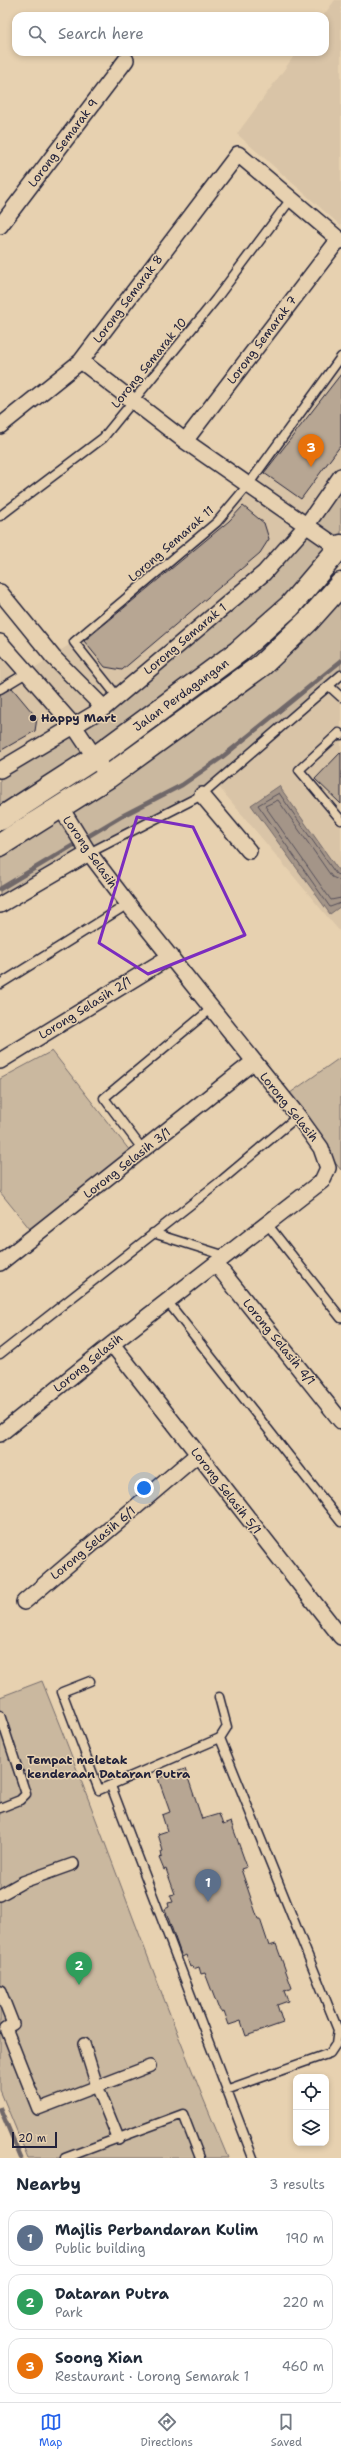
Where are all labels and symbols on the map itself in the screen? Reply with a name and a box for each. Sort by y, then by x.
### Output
street label: Lorong Semarak 9 [24,95,102,191]
street label: Lorong Semarak 8 [89,251,167,347]
street label: Lorong Semarak 7 [223,292,301,388]
street label: Lorong Semarak 10 [108,315,190,411]
pin: 3 [298,434,324,467]
street label: Lorong Semarak 11 [125,502,217,586]
street label: Lorong Semarak 1 [140,600,230,678]
street label: Jalan Perdagangan [130,655,232,735]
place label: Happy Mart [41,710,117,726]
marker: Happy Mart [28,713,38,723]
street label: Lorong Selasih [59,813,121,891]
street label: Lorong Selasih 2/1 [36,973,134,1043]
street label: Lorong Selasih [256,1069,322,1145]
street label: Lorong Selasih 3/1 [80,1124,174,1202]
street label: Lorong Selasih 4/1 [239,1296,319,1388]
street label: Lorong Selasih [50,1330,126,1396]
street label: Lorong Selasih 5/1 [187,1444,265,1538]
your location [134,1478,154,1498]
street label: Lorong Selasih 6/1 [47,1503,139,1583]
place label: Tempat meletak kenderaan Dataran Putra [27,1752,191,1782]
marker: Tempat meletak kenderaan Dataran Putra [14,1762,24,1772]
pin: 1 [195,1869,221,1902]
pin: 2 [66,1952,92,1985]
scale bar [12,2130,57,2149]

